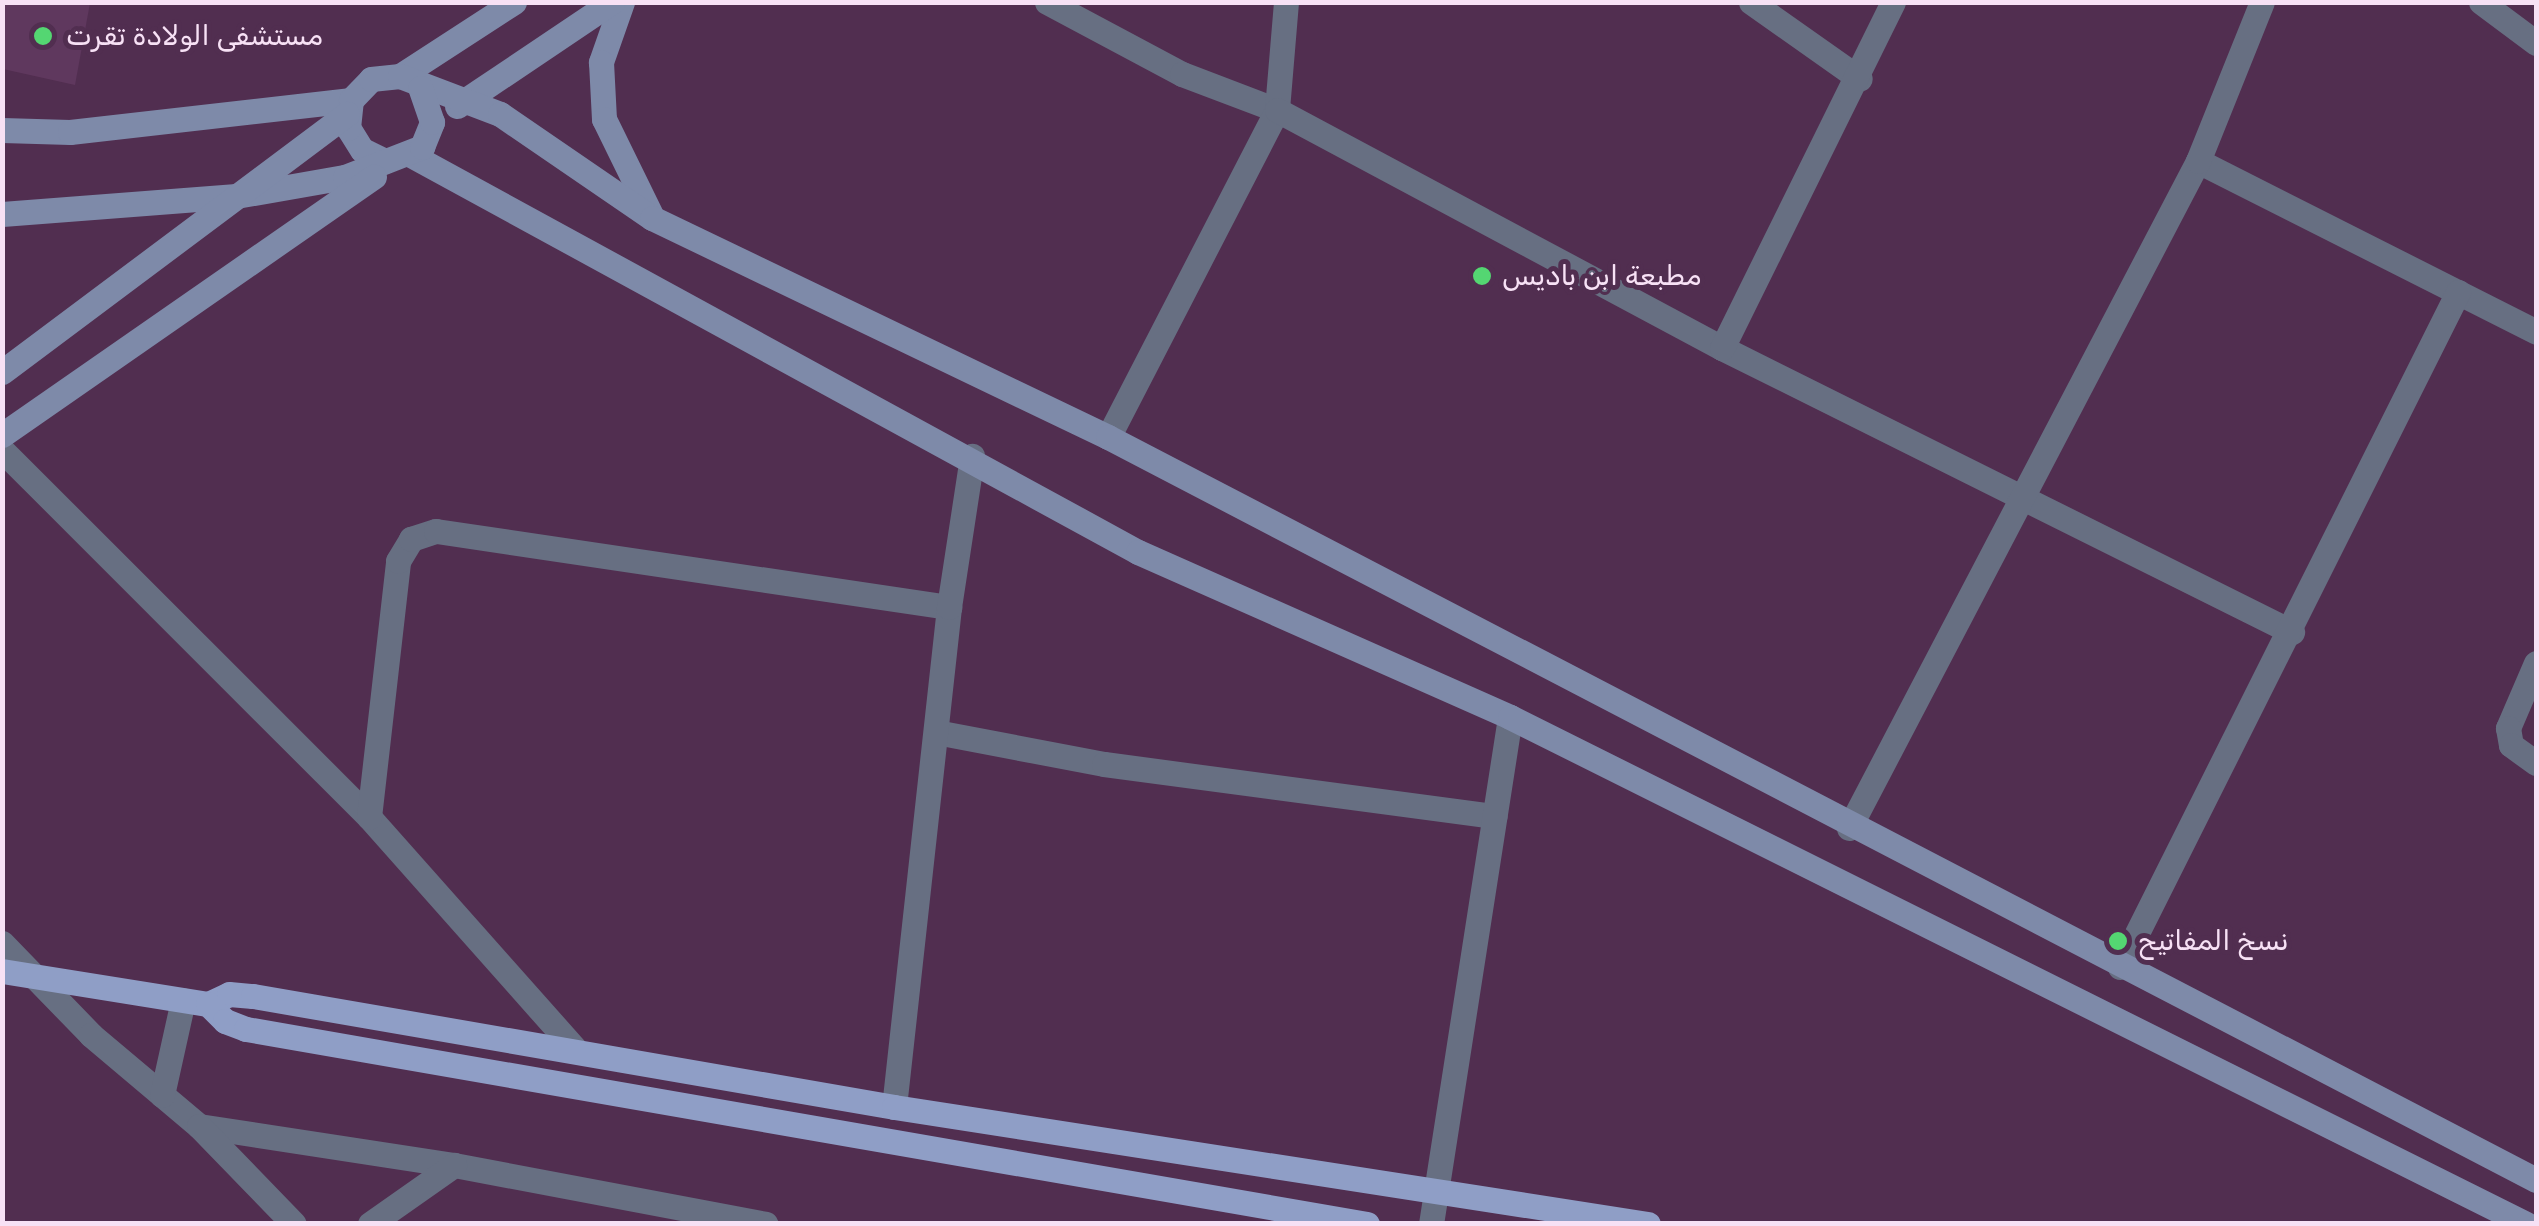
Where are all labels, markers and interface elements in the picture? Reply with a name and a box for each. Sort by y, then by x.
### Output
place label: مستشفى الولادة تقرت [66,19,323,53]
marker: مستشفى الولادة تقرت [30,23,56,49]
place label: مطبعة ابن باديس [1502,259,1701,293]
marker: مطبعة ابن باديس [1471,265,1493,287]
place label: نسخ المفاتيح [2138,924,2289,958]
marker: نسخ المفاتيح [2107,930,2129,952]

